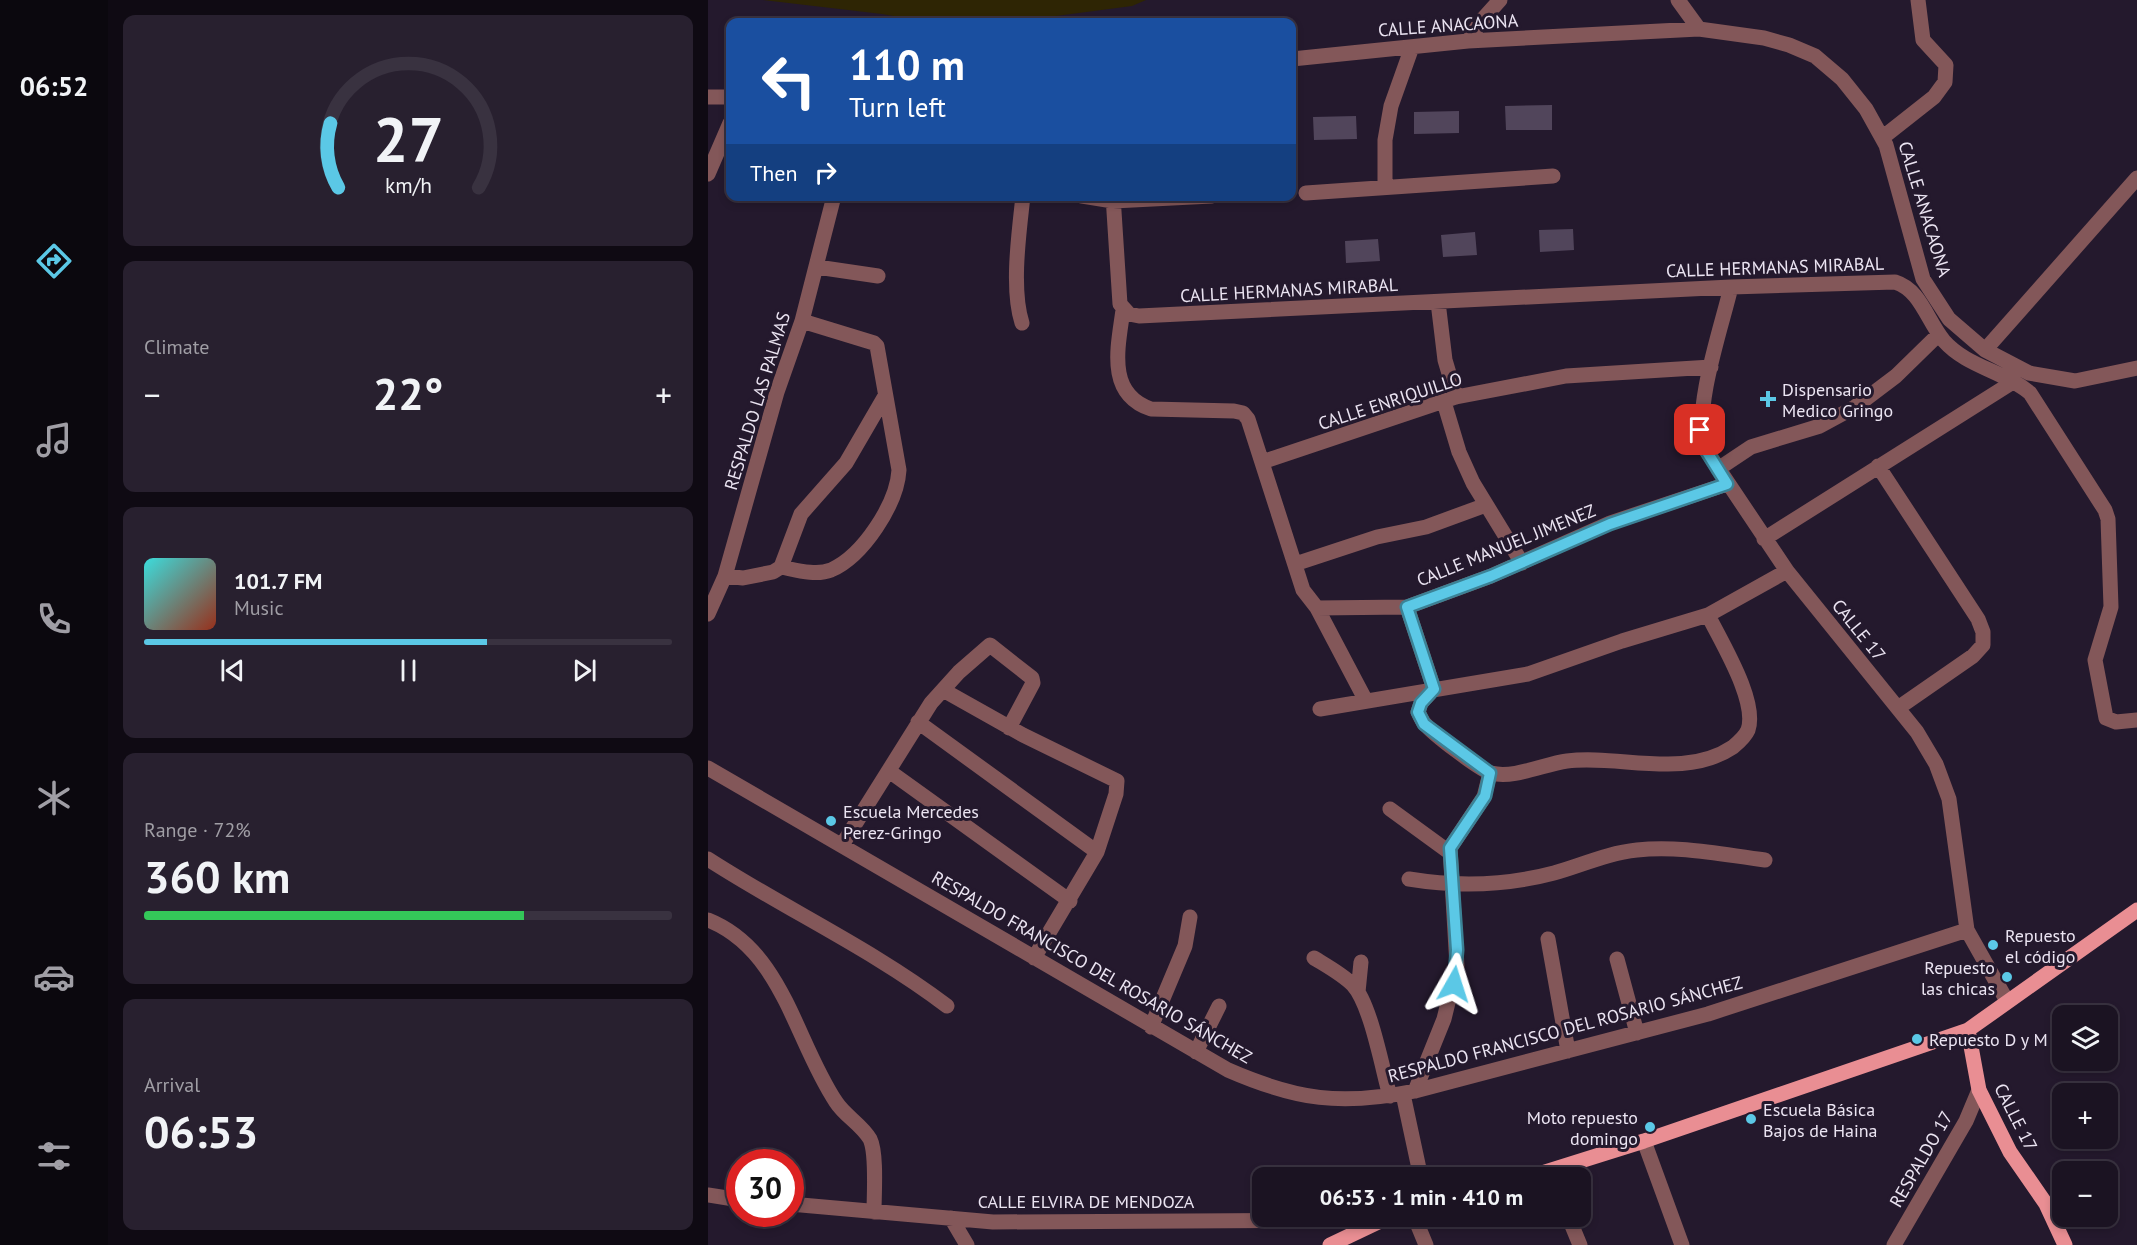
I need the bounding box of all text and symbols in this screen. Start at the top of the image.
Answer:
street label: CALLE ANACAONA [1377,9,1519,41]
text: 110 m [849,37,965,92]
icon: left [750,42,828,120]
text: 06:52 [20,69,88,103]
text: Turn left [849,90,946,124]
text: 27 [373,98,443,179]
street label: CALLE ANACAONA [1893,139,1957,280]
icon: right [809,156,842,189]
text: Then [750,159,797,187]
text: km/h [384,171,431,199]
icon: directions [33,240,75,282]
street label: CALLE HERMANAS MIRABAL [1666,252,1884,282]
street label: CALLE HERMANAS MIRABAL [1179,273,1399,307]
street label: RESPALDO LAS PALMAS [719,309,795,493]
text: Climate [144,334,210,360]
text: 22° [373,364,443,422]
street label: CALLE ENRIQUILLO [1315,367,1465,435]
text: − [144,373,161,416]
text: + [655,373,672,416]
place label: Dispensario Medico Gringo [1782,378,1893,422]
marker: Dispensario Medico Gringo [1759,390,1777,408]
pin [1674,404,1725,455]
icon: arrive [1683,413,1716,446]
icon: music [33,419,75,461]
street label: CALLE MANUEL JIMENEZ [1413,499,1599,591]
text: 101.7 FM [234,567,322,595]
street label: CALLE 17 [1827,594,1891,666]
text: Music [234,595,283,621]
icon: phone [33,598,75,640]
icon: previous [216,654,249,687]
icon: pause [392,654,425,687]
icon: next [568,654,601,687]
icon: climate [33,777,75,819]
place label: Escuela Mercedes Perez-Gringo [843,800,979,844]
marker: Escuela Mercedes Perez-Gringo [824,814,838,828]
text: Range · 72% [144,817,251,843]
text: 360 km [144,847,290,905]
street label: RESPALDO FRANCISCO DEL ROSARIO SÁNCHEZ [928,866,1256,1069]
place label: Repuesto el código [2005,924,2076,968]
marker: Repuesto el código [1986,938,2000,952]
position arrow [1422,952,1486,1016]
icon: car [33,956,75,998]
place label: Repuesto las chicas [1921,956,1995,1000]
street label: RESPALDO FRANCISCO DEL ROSARIO SÁNCHEZ [1385,970,1745,1087]
marker: Repuesto las chicas [2000,970,2014,984]
map controls [2052,1005,2118,1227]
button: layers [2052,1005,2118,1071]
place label: Repuesto D y M [1929,1028,2048,1051]
marker: Repuesto D y M [1910,1032,1924,1046]
text: Arrival [144,1072,200,1098]
street label: CALLE 17 [1989,1079,2043,1155]
button: + [2052,1083,2118,1149]
place label: Escuela Básica Bajos de Haina [1763,1098,1878,1142]
text: 06:53 [144,1102,258,1160]
place label: Moto repuesto domingo [1527,1106,1638,1150]
street label: RESPALDO 17 [1884,1107,1958,1211]
marker: Escuela Básica Bajos de Haina [1744,1112,1758,1126]
marker: Moto repuesto domingo [1643,1120,1657,1134]
icon: filters [33,1135,75,1177]
speed limit sign: 30 [726,1149,804,1227]
button: − [2052,1161,2118,1227]
text: 06:53 · 1 min · 410 m [1320,1183,1523,1211]
street label: CALLE ELVIRA DE MENDOZA [978,1190,1195,1213]

